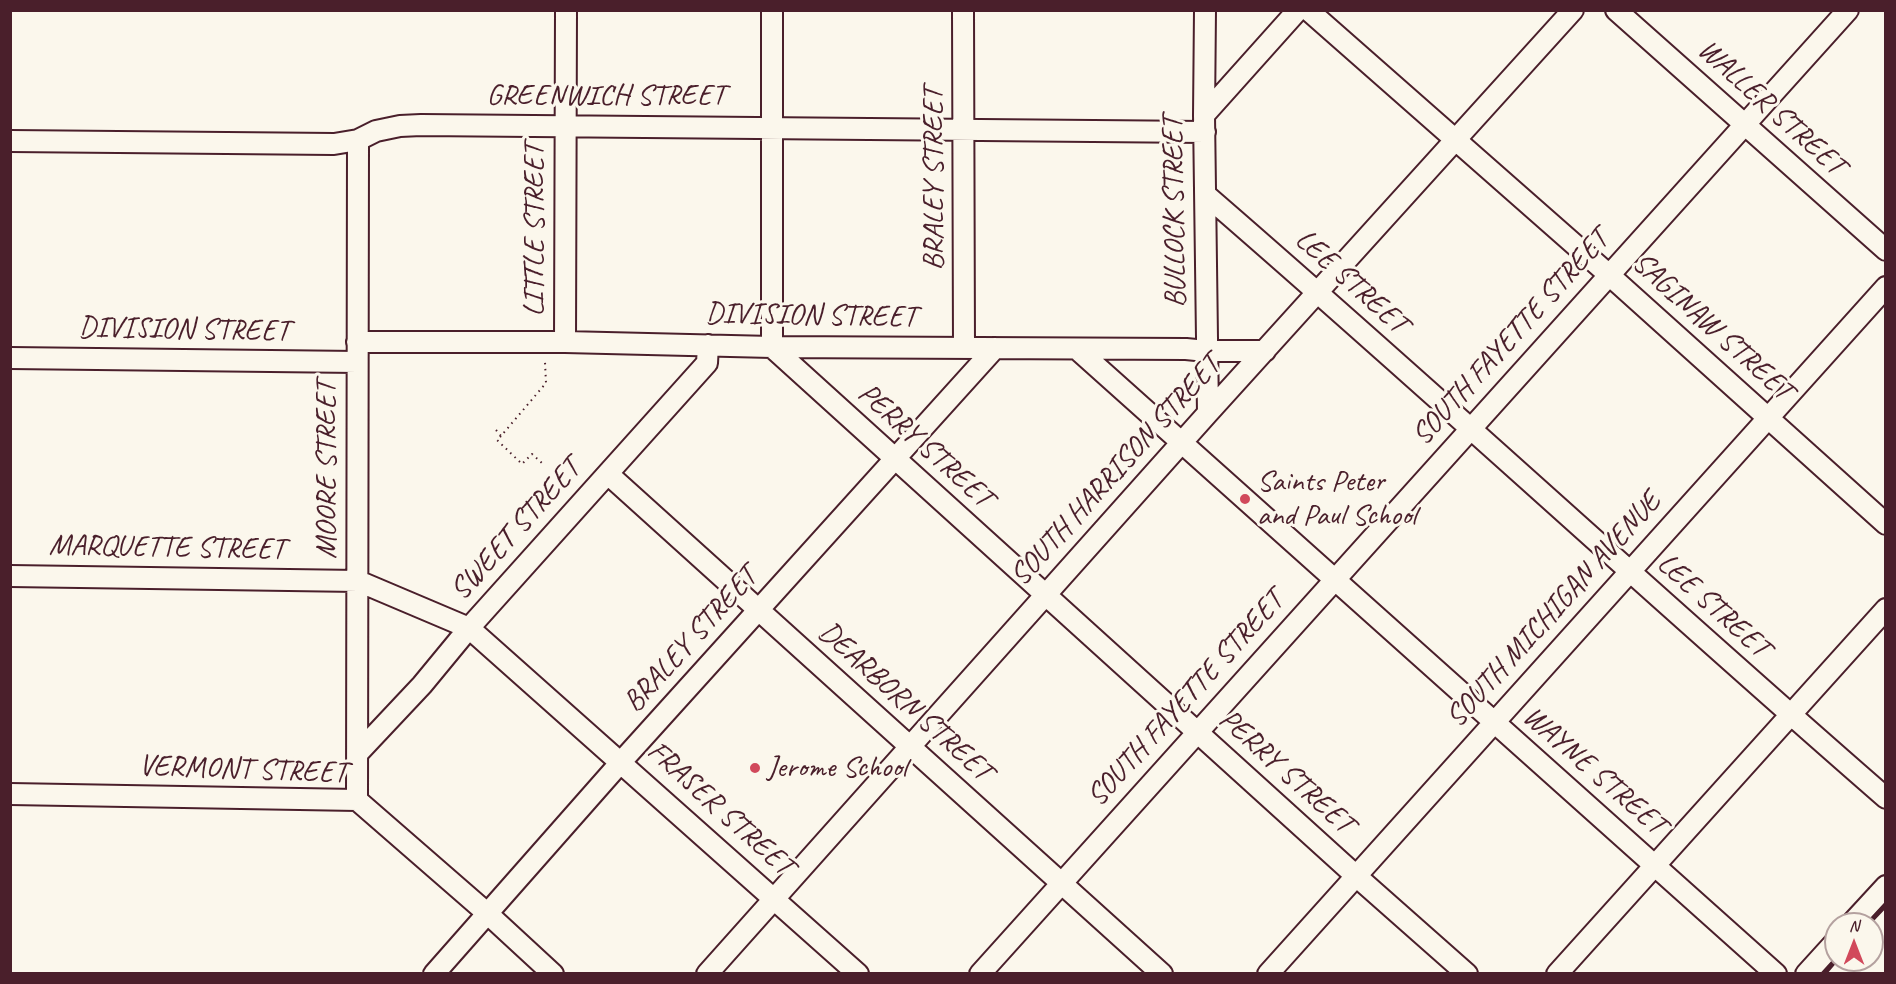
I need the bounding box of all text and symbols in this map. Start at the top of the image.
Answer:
street label: WALLER STREET [1690,32,1852,184]
street label: GREENWICH STREET [487,78,725,114]
street label: BRALEY STREET [916,87,952,271]
street label: BULLOCK STREET [1155,116,1195,308]
street label: LITTLE STREET [517,144,553,316]
street label: LEE STREET [1287,222,1415,342]
street label: SOUTH FAYETTE STREET [1405,223,1617,453]
street label: SAGINAW STREET [1624,245,1800,409]
street label: DIVISION STREET [705,296,917,336]
street label: DIVISION STREET [78,310,290,350]
street label: SOUTH HARRISON STREET [1003,348,1229,594]
street label: PERRY STREET [850,376,1000,516]
street label: MOORE STREET [309,381,345,559]
street label: SWEET STREET [443,452,589,608]
place label: Saints Peter and Paul School [1257,464,1416,534]
street label: SOUTH MICHIGAN AVENUE [1439,485,1669,735]
marker: Saints Peter and Paul School [1238,492,1252,506]
street label: MARQUETTE STREET [48,528,286,568]
street label: LEE STREET [1649,546,1777,666]
street label: BRALEY STREET [616,560,766,720]
street label: SOUTH FAYETTE STREET [1080,584,1292,814]
street label: DEARBORN STREET [811,614,999,790]
street label: WAYNE STREET [1515,699,1673,843]
street label: PERRY STREET [1211,702,1361,842]
street label: FRASER STREET [639,734,801,884]
street label: VERMONT STREET [138,748,348,792]
place label: Jerome School [767,750,907,786]
marker: Jerome School [748,761,762,775]
north arrow [1824,912,1884,972]
text: N [1849,916,1859,936]

